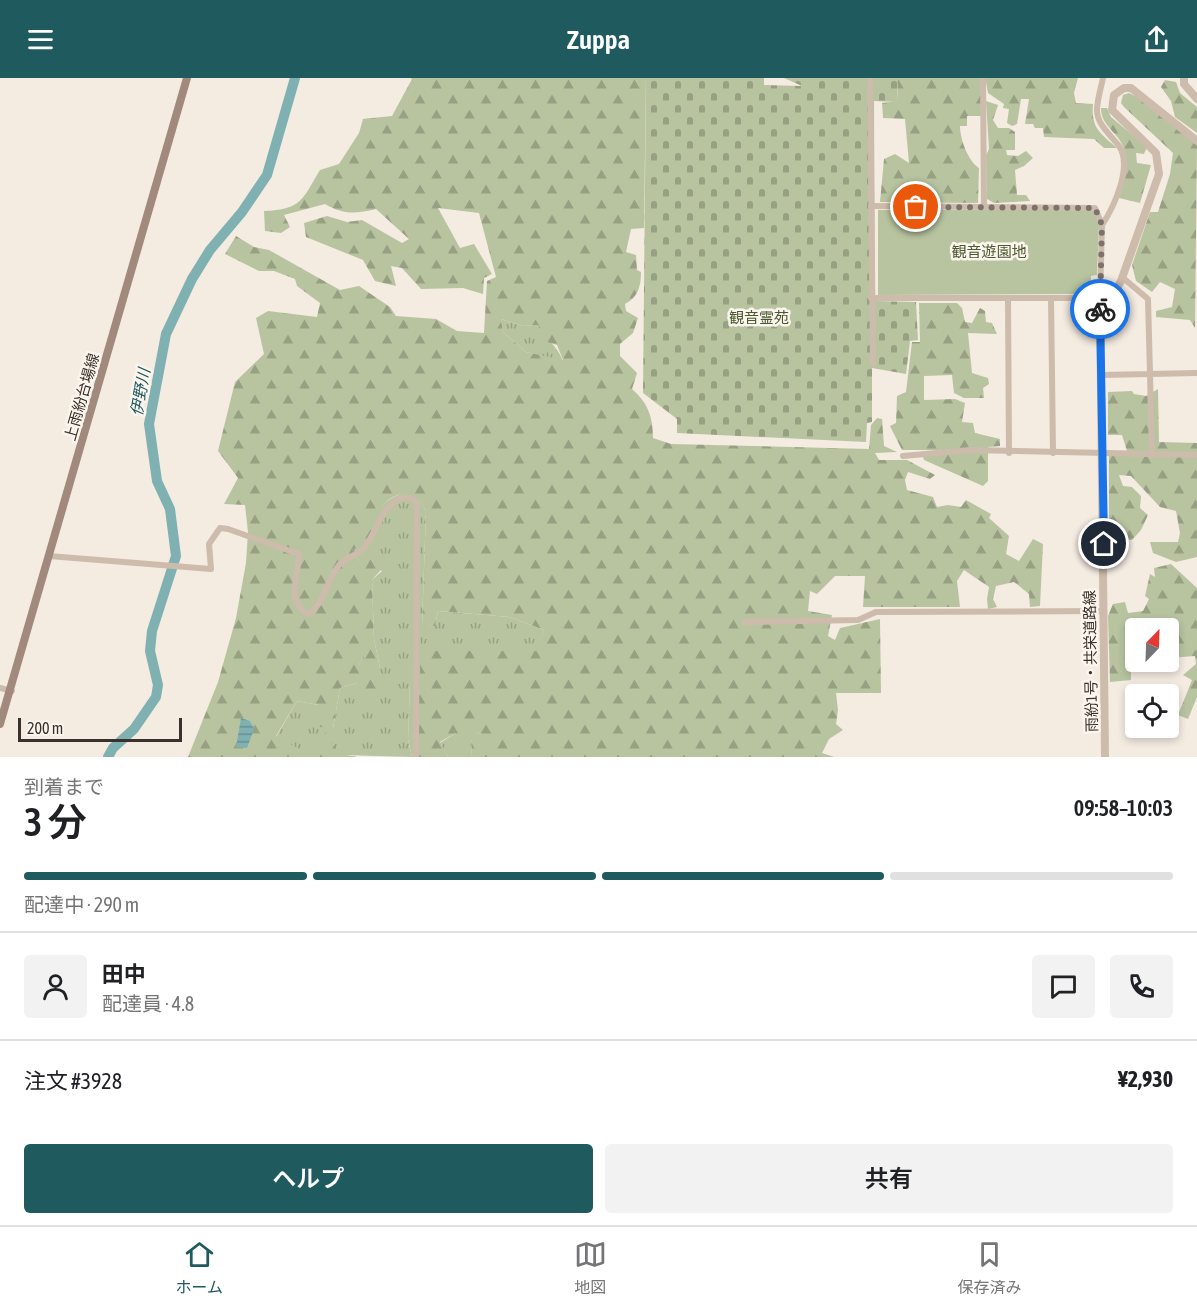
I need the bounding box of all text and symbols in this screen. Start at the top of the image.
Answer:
icon: menu [24,23,57,56]
icon: share [1140,23,1173,56]
text: Zuppa [567,24,630,55]
pin [890,181,941,232]
icon: bag [899,190,932,223]
park label: 観音遊園地 [951,243,1027,260]
courier [1070,279,1130,339]
icon: bike [1084,293,1117,326]
park label: 観音霊苑 [729,309,789,326]
street label: 上雨紛台場線 [61,351,102,442]
water label: 伊野川 [127,365,153,417]
pin [1078,518,1129,569]
icon: home [1087,527,1120,560]
street label: 雨紛1号・共栄道路線 [1081,590,1100,732]
north arrow [1125,618,1179,672]
map controls [1125,618,1179,738]
button: locate [1125,684,1179,738]
scale bar [18,715,182,742]
text: 200 m [27,719,63,737]
text: 到着まで [24,775,104,798]
text: 09:58–10:03 [1074,795,1173,821]
text: 3 分 [24,800,87,844]
text: 配達中 · 290 m [24,893,139,916]
button: person [24,955,87,1018]
button: chat [1032,955,1095,1018]
button: phone [1110,955,1173,1018]
text: 田中 [102,961,146,987]
text: 配達員 · 4.8 [102,992,194,1015]
text: ¥2,930 [1118,1066,1173,1092]
text: 注文 #3928 [24,1068,122,1094]
button: ヘルプ [24,1144,593,1213]
button: 共有 [605,1144,1173,1213]
tab: ホーム [175,1238,223,1298]
tab: 地図 [574,1238,607,1298]
tab: 保存済み [958,1238,1022,1298]

